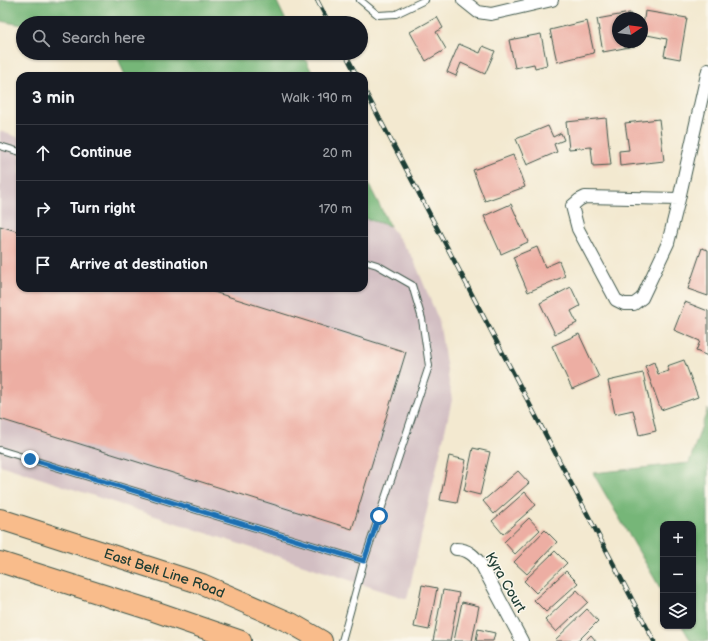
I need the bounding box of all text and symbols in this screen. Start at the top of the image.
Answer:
north arrow [612,12,648,48]
search box [16,16,368,60]
icon: search [30,27,52,49]
text: Search here [62,29,145,48]
text: 3 min [32,88,75,108]
text: Walk · 190 m [281,90,352,106]
icon: ahead [32,142,54,164]
text: Continue [70,143,132,162]
text: 20 m [322,145,352,161]
icon: right [32,198,54,220]
text: Turn right [70,199,135,218]
text: 170 m [319,201,352,217]
icon: arrive [32,254,54,276]
text: Arrive at destination [70,255,208,274]
route end [21,450,39,468]
route start [370,507,388,525]
map controls [660,521,696,629]
button: + [660,521,696,557]
street label: East Belt Line Road [102,545,227,602]
street label: Kyra Court [482,549,530,616]
button: − [660,557,696,593]
button: layers [660,593,696,629]

